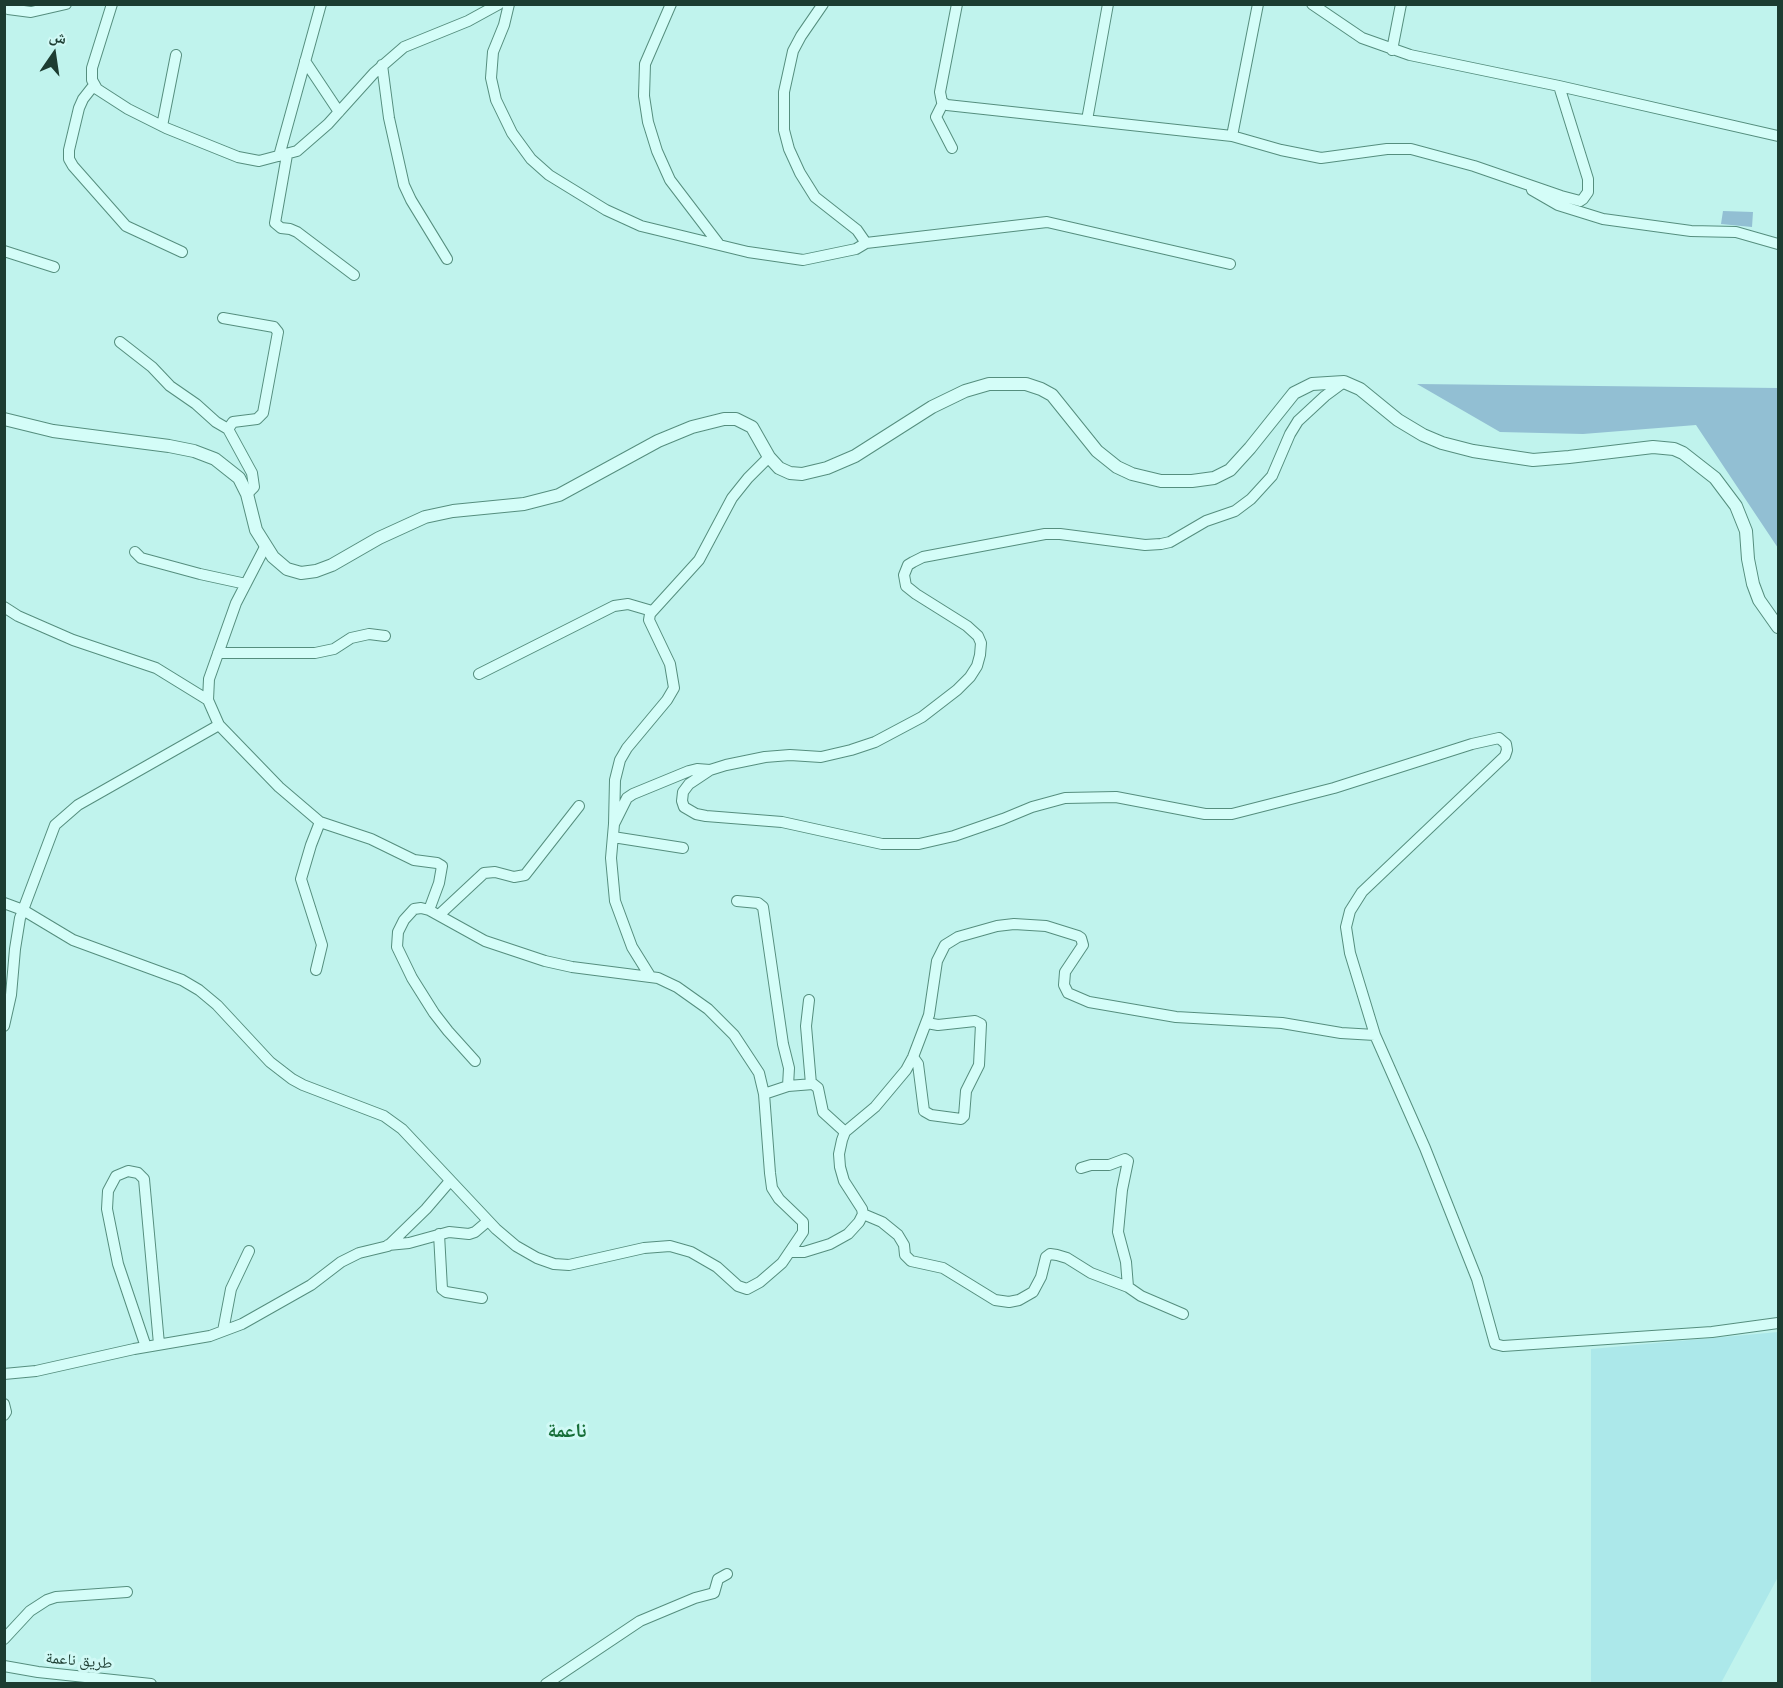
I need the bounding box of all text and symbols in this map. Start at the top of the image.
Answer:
north arrow [24,24,84,84]
text: ش [47,24,69,49]
district label: ناعمة [547,1419,587,1443]
street label: طريق ناعمة [45,1649,113,1673]

